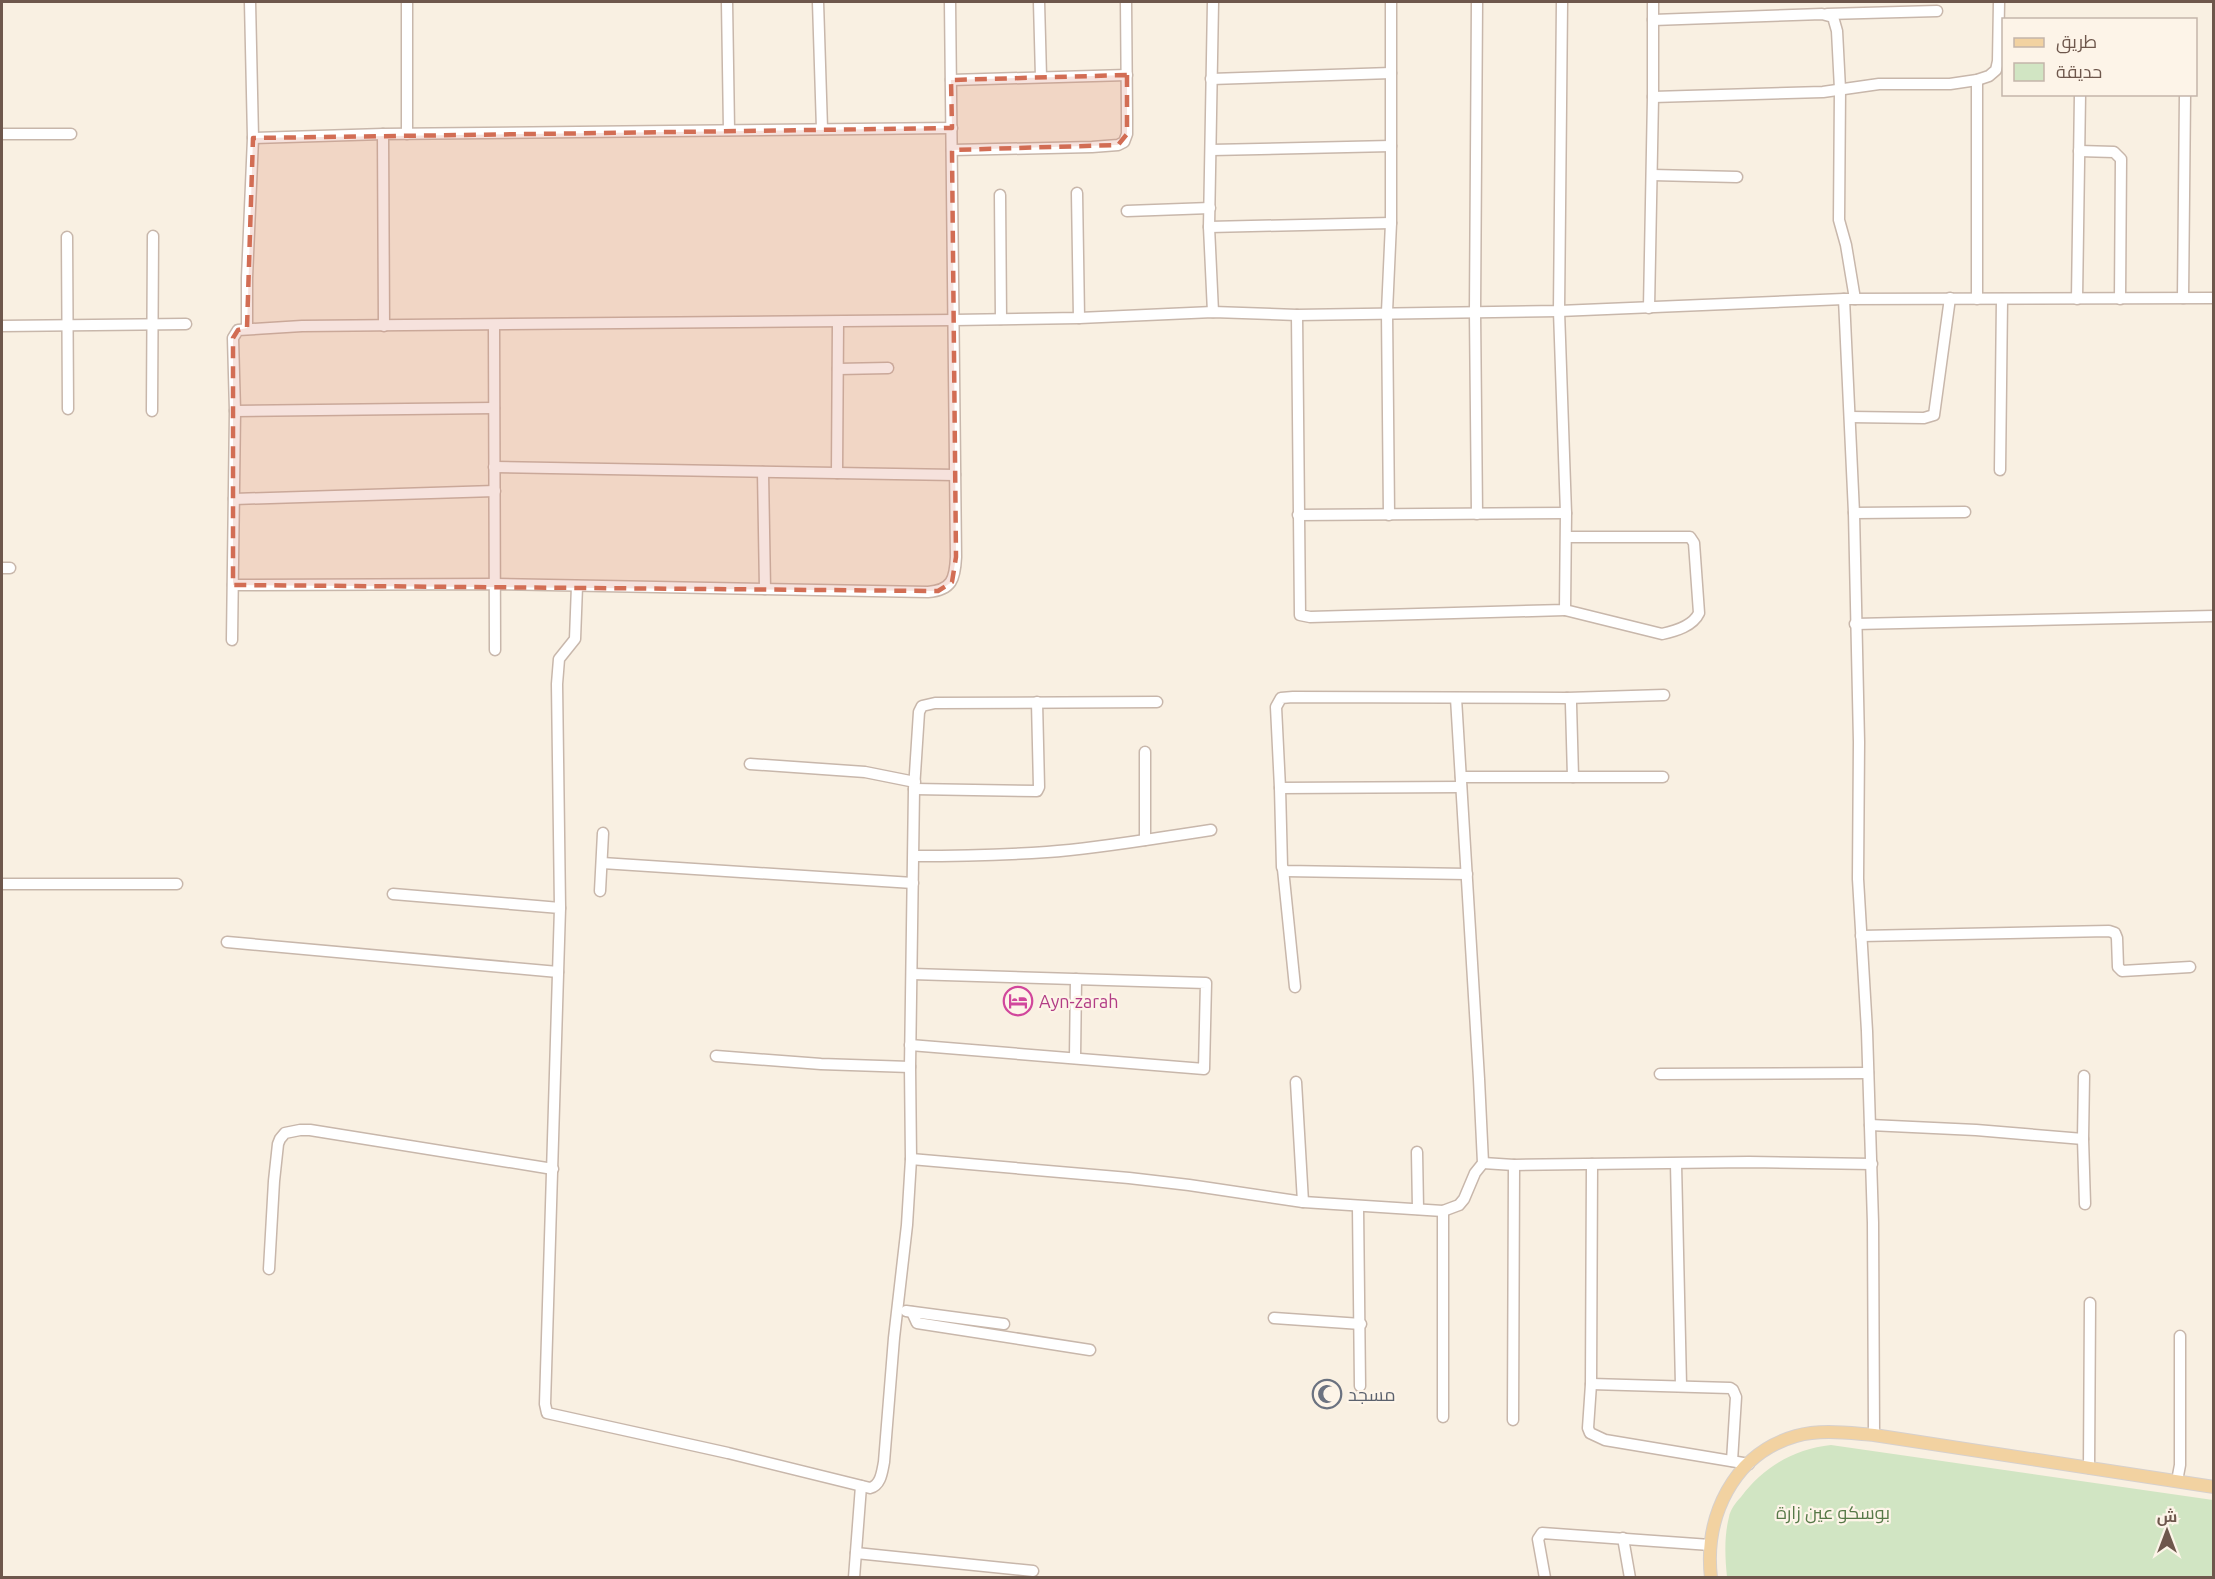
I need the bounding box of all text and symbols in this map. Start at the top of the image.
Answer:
legend [2002,18,2197,96]
text: طريق [2056,31,2097,54]
text: حديقة [2056,61,2102,81]
hotel icon: Ayn-zarah [1002,985,1034,1017]
place label: Ayn-zarah [1039,991,1119,1011]
mosque icon: مسجد [1311,1378,1343,1410]
place label: مسجد [1348,1384,1396,1404]
north arrow [2137,1501,2197,1561]
park label: بوسكو عين زارة [1776,1502,1890,1524]
text: ش [2157,1507,2177,1526]

